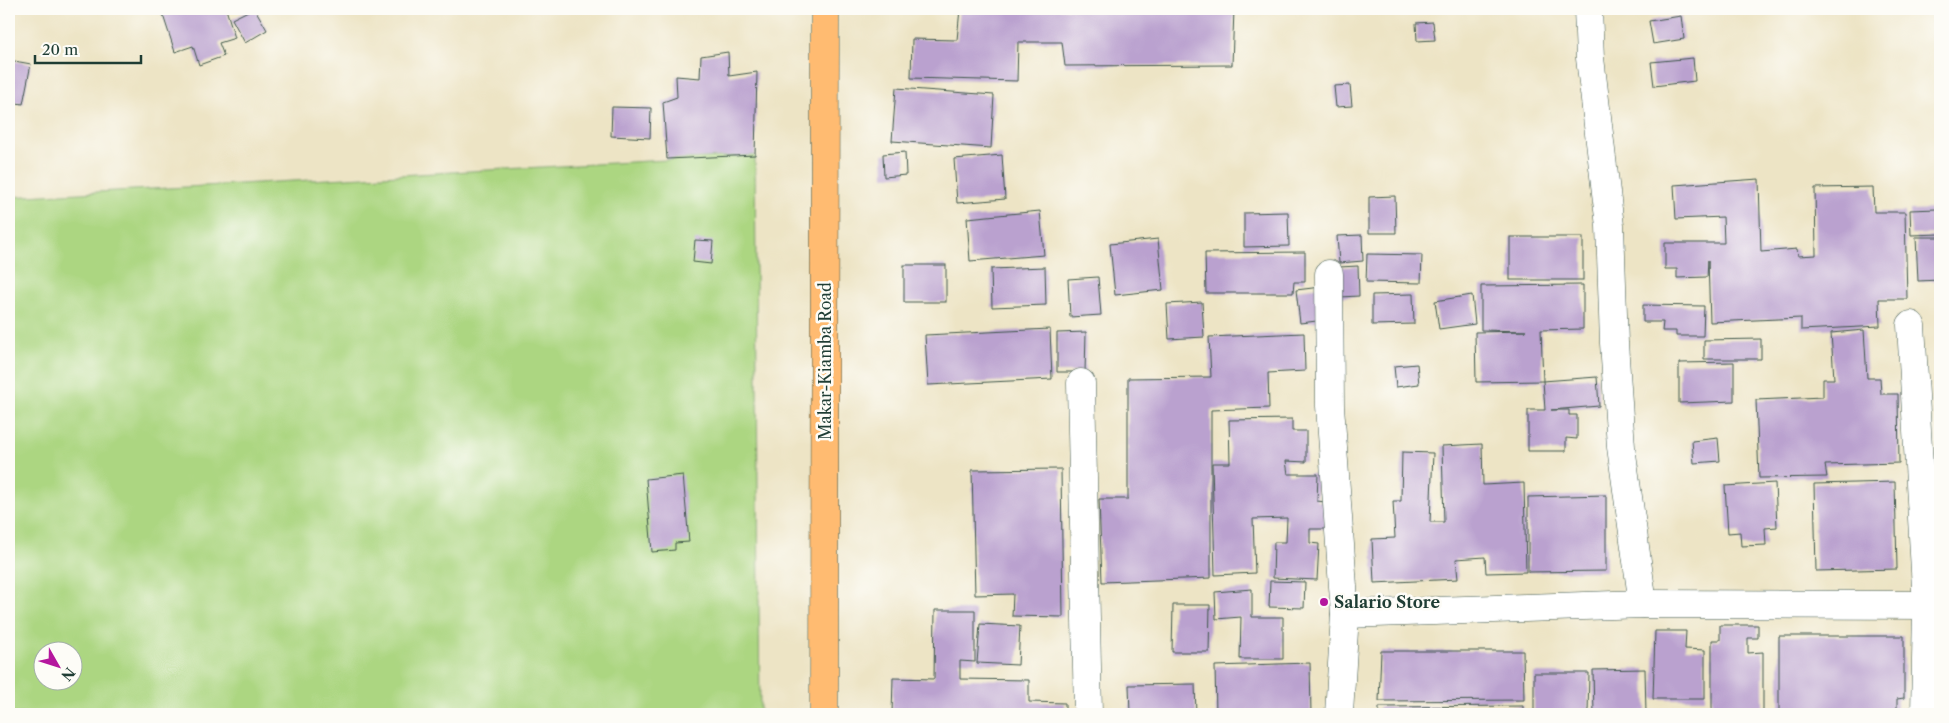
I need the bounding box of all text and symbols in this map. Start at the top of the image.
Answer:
scale bar [35,32,141,64]
text: 20 m [42,40,78,59]
street label: Makar-Kiamba Road [815,282,835,440]
place label: Salario Store [1334,592,1441,612]
marker: Salario Store [1318,596,1330,608]
north arrow [32,640,82,690]
text: N [57,664,79,685]

